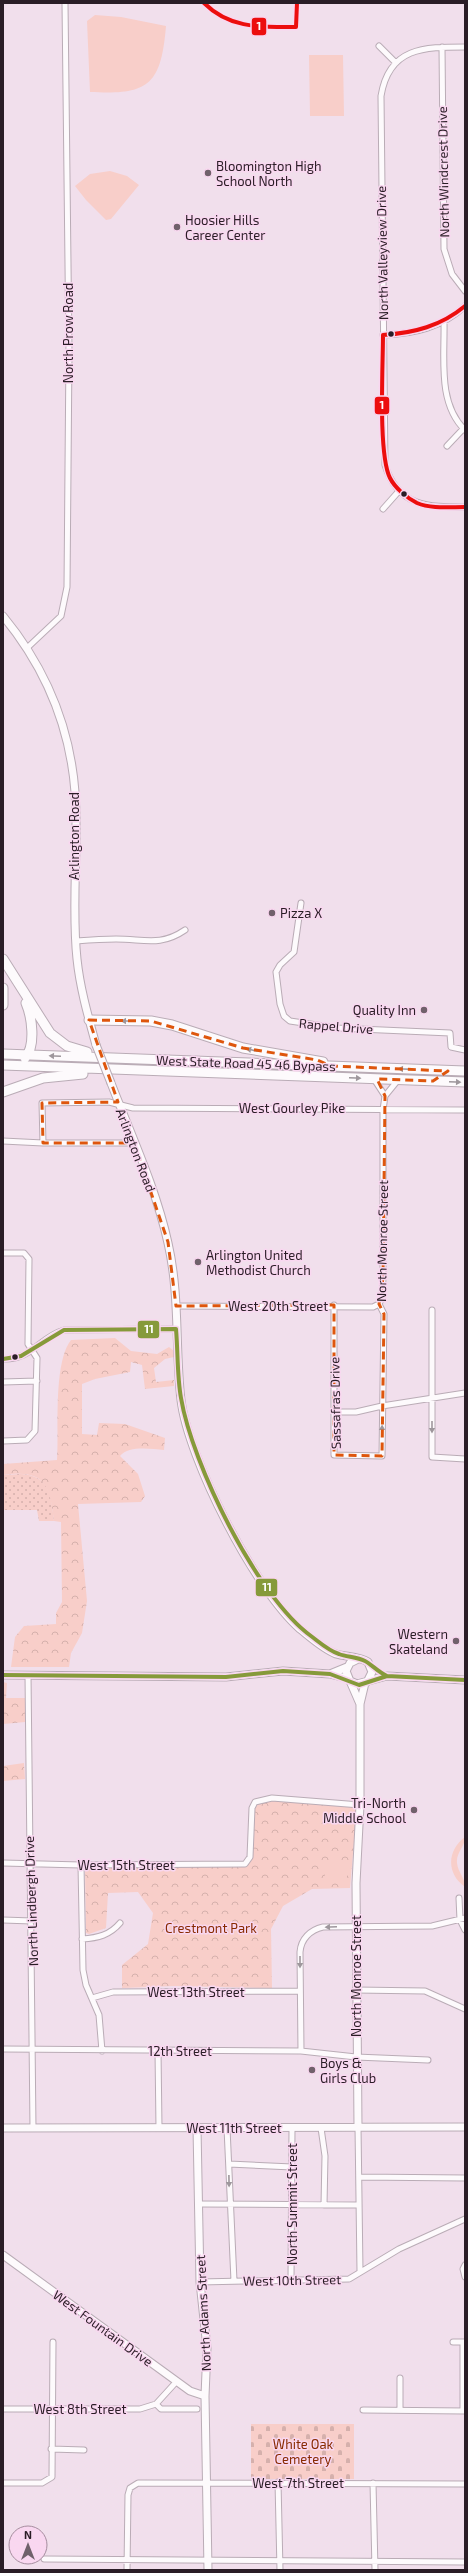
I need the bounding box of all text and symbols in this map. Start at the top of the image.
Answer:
line badge: 1 [251,17,267,36]
text: 1 [257,19,261,32]
street label: North Windcrest Drive [434,106,452,238]
place label: Bloomington High School North [216,158,322,189]
marker: Bloomington High School North [203,168,213,178]
street label: North Valleyview Drive [373,186,391,320]
place label: Hoosier Hills Career Center [185,212,265,243]
marker: Hoosier Hills Career Center [172,222,182,232]
street label: North Prow Road [60,283,76,383]
unlabelled marker [386,329,396,339]
line badge: 1 [374,396,390,415]
text: 1 [380,398,384,411]
unlabelled marker [399,489,409,499]
street label: Arlington Road [66,792,82,880]
place label: Pizza X [280,905,322,921]
marker: Pizza X [267,908,277,918]
place label: Quality Inn [353,1002,416,1018]
marker: Quality Inn [419,1005,429,1015]
street label: Rappel Drive [298,1015,374,1037]
one-way arrow [121,1017,133,1024]
one-way arrow [246,1047,259,1053]
one-way arrow [49,1052,61,1059]
street label: West State Road 45 46 Bypass [156,1052,336,1074]
one-way arrow [397,1066,410,1072]
one-way arrow [349,1075,362,1081]
one-way arrow [449,1078,461,1085]
street label: West Gourley Pike [239,1100,345,1116]
street label: Arlington Road [113,1106,159,1194]
street label: North Monroe Street [373,1180,391,1302]
place label: Arlington United Methodist Church [206,1247,311,1278]
marker: Arlington United Methodist Church [193,1257,203,1267]
street label: West 20th Street [228,1298,328,1314]
line badge: 11 [137,1320,160,1339]
text: 11 [144,1322,154,1335]
unlabelled marker [10,1352,20,1362]
street label: Sassafras Drive [326,1357,344,1449]
one-way arrow [429,1421,435,1434]
one-way arrow [379,1424,385,1437]
line badge: 11 [255,1578,278,1597]
text: 11 [262,1580,272,1593]
place label: Western Skateland [389,1626,448,1657]
marker: Western Skateland [451,1636,461,1646]
place label: Tri-North Middle School [323,1795,406,1826]
marker: Tri-North Middle School [409,1805,419,1815]
street label: North Lindbergh Drive [21,1836,41,1966]
street label: West 15th Street [77,1857,175,1873]
street label: North Monroe Street [348,1915,364,2037]
park label: Crestmont Park [165,1920,257,1936]
one-way arrow [324,1924,337,1930]
one-way arrow [297,1956,303,1969]
street label: West 13th Street [147,1984,245,2000]
street label: 12th Street [148,2043,212,2059]
place label: Boys & Girls Club [320,2055,376,2086]
marker: Boys & Girls Club [307,2065,317,2075]
street label: West 11th Street [186,2120,282,2136]
street label: North Summit Street [284,2143,300,2265]
one-way arrow [226,2175,232,2188]
street label: North Adams Street [192,2254,214,2372]
street label: West 10th Street [243,2271,341,2289]
street label: West Fountain Drive [50,2286,156,2370]
street label: West 8th Street [34,2401,127,2417]
park label: White Oak Cemetery [273,2436,334,2467]
street label: West 7th Street [252,2475,344,2491]
north arrow [8,2525,48,2565]
text: N [24,2528,32,2541]

